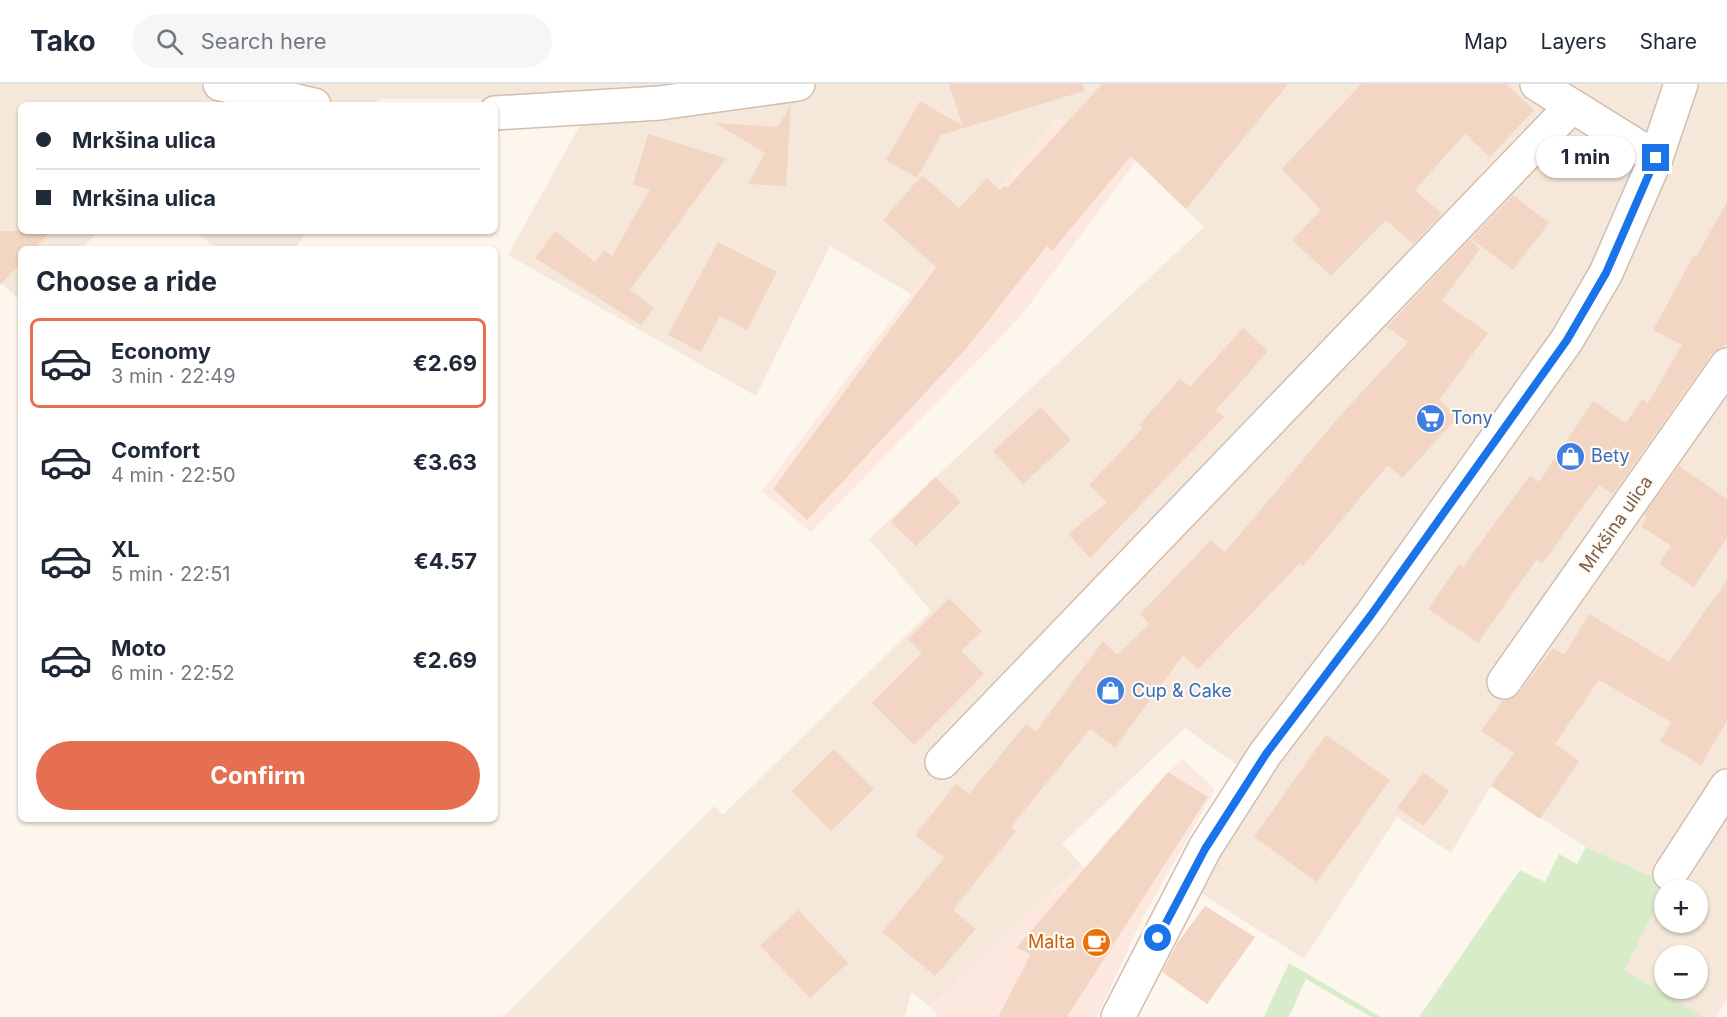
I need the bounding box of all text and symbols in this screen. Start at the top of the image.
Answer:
search box [132,14,552,68]
text: Tako [30,24,96,58]
icon: search [153,25,186,58]
text: Search here [201,28,326,54]
text: Map [1464,29,1508,54]
text: Layers [1541,29,1607,54]
text: Share [1640,29,1697,54]
text: Mrkšina ulica [72,127,216,153]
callout: 1 min [1536,137,1635,179]
route end [1642,144,1669,171]
text: 1 min [1561,145,1610,169]
text: Mrkšina ulica [72,185,216,211]
text: Choose a ride [36,265,217,298]
icon: car [39,336,93,390]
text: Economy [111,338,211,364]
text: €2.69 [413,350,477,376]
text: 3 min · 22:49 [111,364,236,388]
supermarket icon: Tony [1414,402,1446,434]
place label: Tony [1451,407,1493,428]
icon: car [39,435,93,489]
text: Comfort [111,437,200,463]
shop icon: Bety [1554,440,1586,472]
place label: Bety [1591,445,1630,466]
text: €3.63 [413,449,477,475]
text: 4 min · 22:50 [111,463,236,487]
street label: Mrkšina ulica [1575,471,1657,576]
icon: car [39,534,93,588]
text: XL [111,536,140,562]
text: €4.57 [414,548,477,574]
text: 5 min · 22:51 [111,562,230,586]
icon: car [39,633,93,687]
text: Moto [111,635,166,661]
text: €2.69 [413,647,477,673]
text: 6 min · 22:52 [111,661,235,685]
shop icon: Cup & Cake [1095,675,1127,707]
place label: Cup & Cake [1132,680,1232,701]
button: Confirm [36,741,480,810]
map controls [1654,879,1708,999]
button: + [1654,879,1708,933]
route start [1144,924,1171,951]
cafe icon: Malta [1080,926,1112,958]
place label: Malta [1028,931,1075,952]
button: − [1654,945,1708,999]

